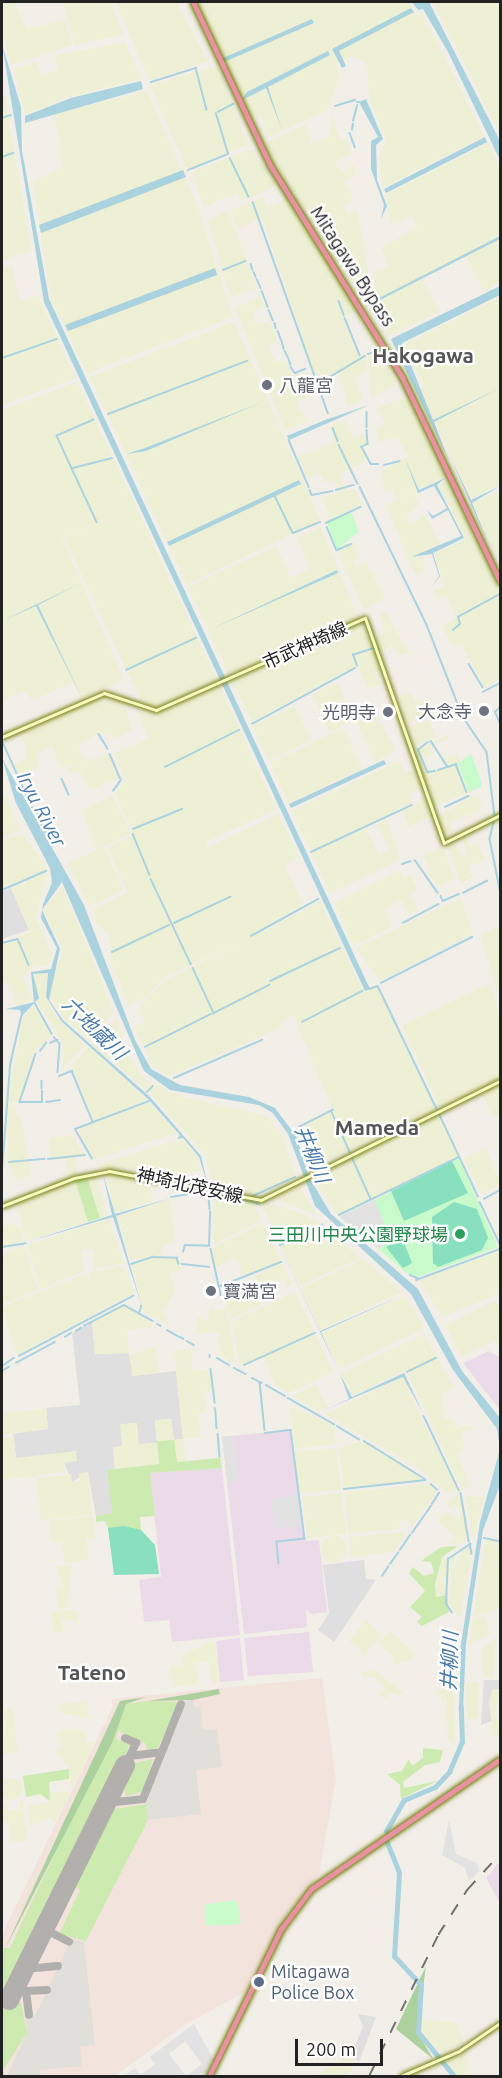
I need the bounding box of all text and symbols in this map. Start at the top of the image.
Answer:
street label: Mitagawa Bypass [306,202,400,330]
district label: Hakogawa [372,342,474,368]
place label: 八龍宮 [279,374,333,396]
marker: 八龍宮 [260,378,274,392]
street label: 市武神埼線 [259,617,351,673]
place label: 大念寺 [418,700,472,722]
place label: 光明寺 [322,701,376,723]
marker: 大念寺 [477,704,491,718]
marker: 光明寺 [381,705,395,719]
water label: Iryu River [12,767,72,851]
water label: 六地蔵川 [58,992,132,1064]
district label: Mameda [335,1114,419,1140]
water label: 井柳川 [291,1122,335,1186]
street label: 神埼北茂安線 [135,1163,245,1207]
place label: 三田川中央公園野球場 [268,1223,448,1245]
marker: 三田川中央公園野球場 [453,1227,467,1241]
place label: 寶満宮 [223,1280,277,1302]
marker: 寶満宮 [204,1284,218,1298]
water label: 井柳川 [436,1631,462,1691]
district label: Tateno [58,1659,126,1685]
place label: Mitagawa Police Box [271,1961,354,2004]
marker: Mitagawa Police Box [252,1975,266,1989]
scale bar [298,2027,386,2065]
text: 200 m [306,2039,356,2059]

